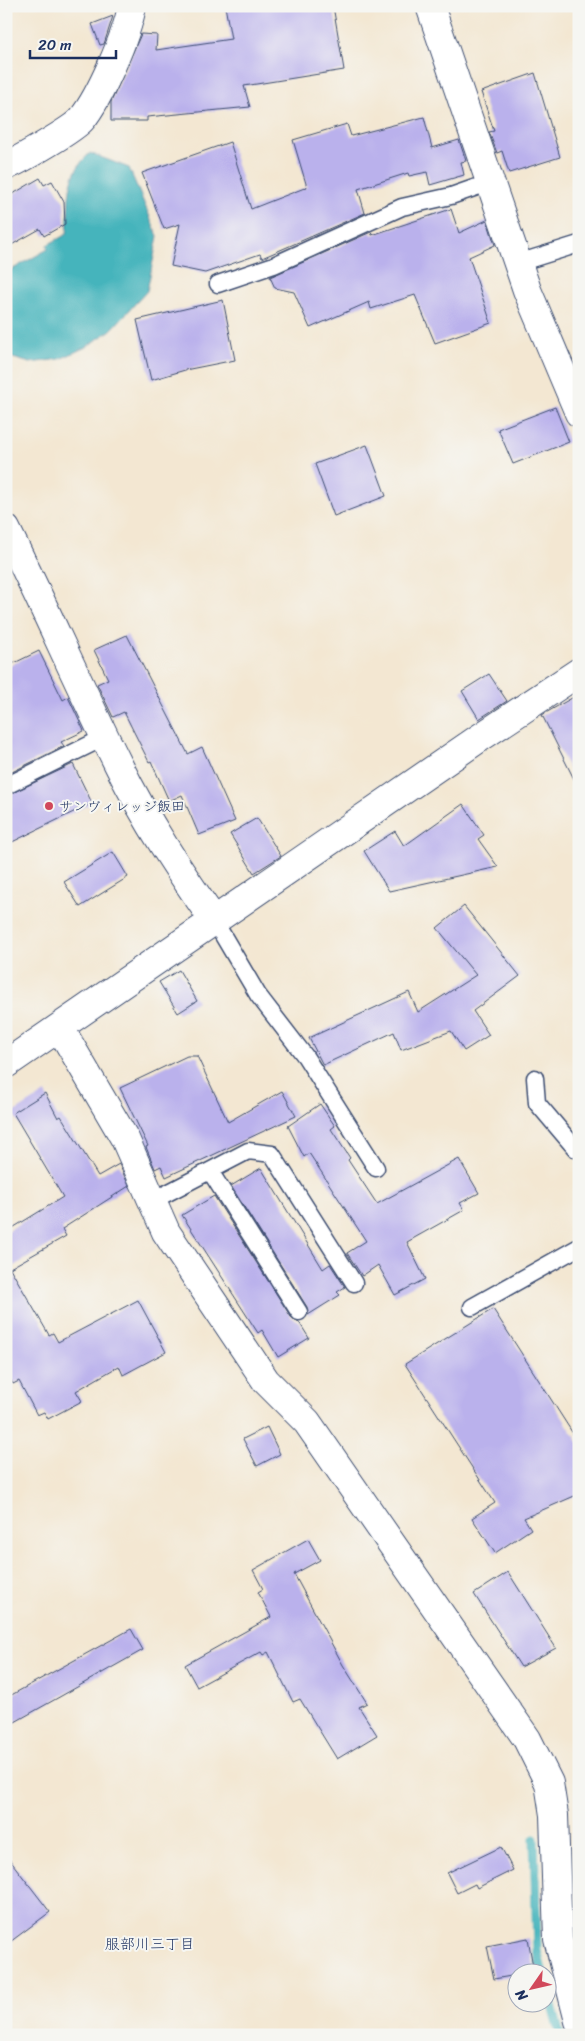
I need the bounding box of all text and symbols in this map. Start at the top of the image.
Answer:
scale bar [30,28,116,60]
text: 20 m [38,32,72,58]
place label: サンヴィレッジ飯田 [59,794,185,819]
marker: サンヴィレッジ飯田 [43,800,55,812]
district label: 服部川三丁目 [105,1931,195,1957]
north arrow [508,1964,558,2014]
text: N [508,1984,535,2007]

